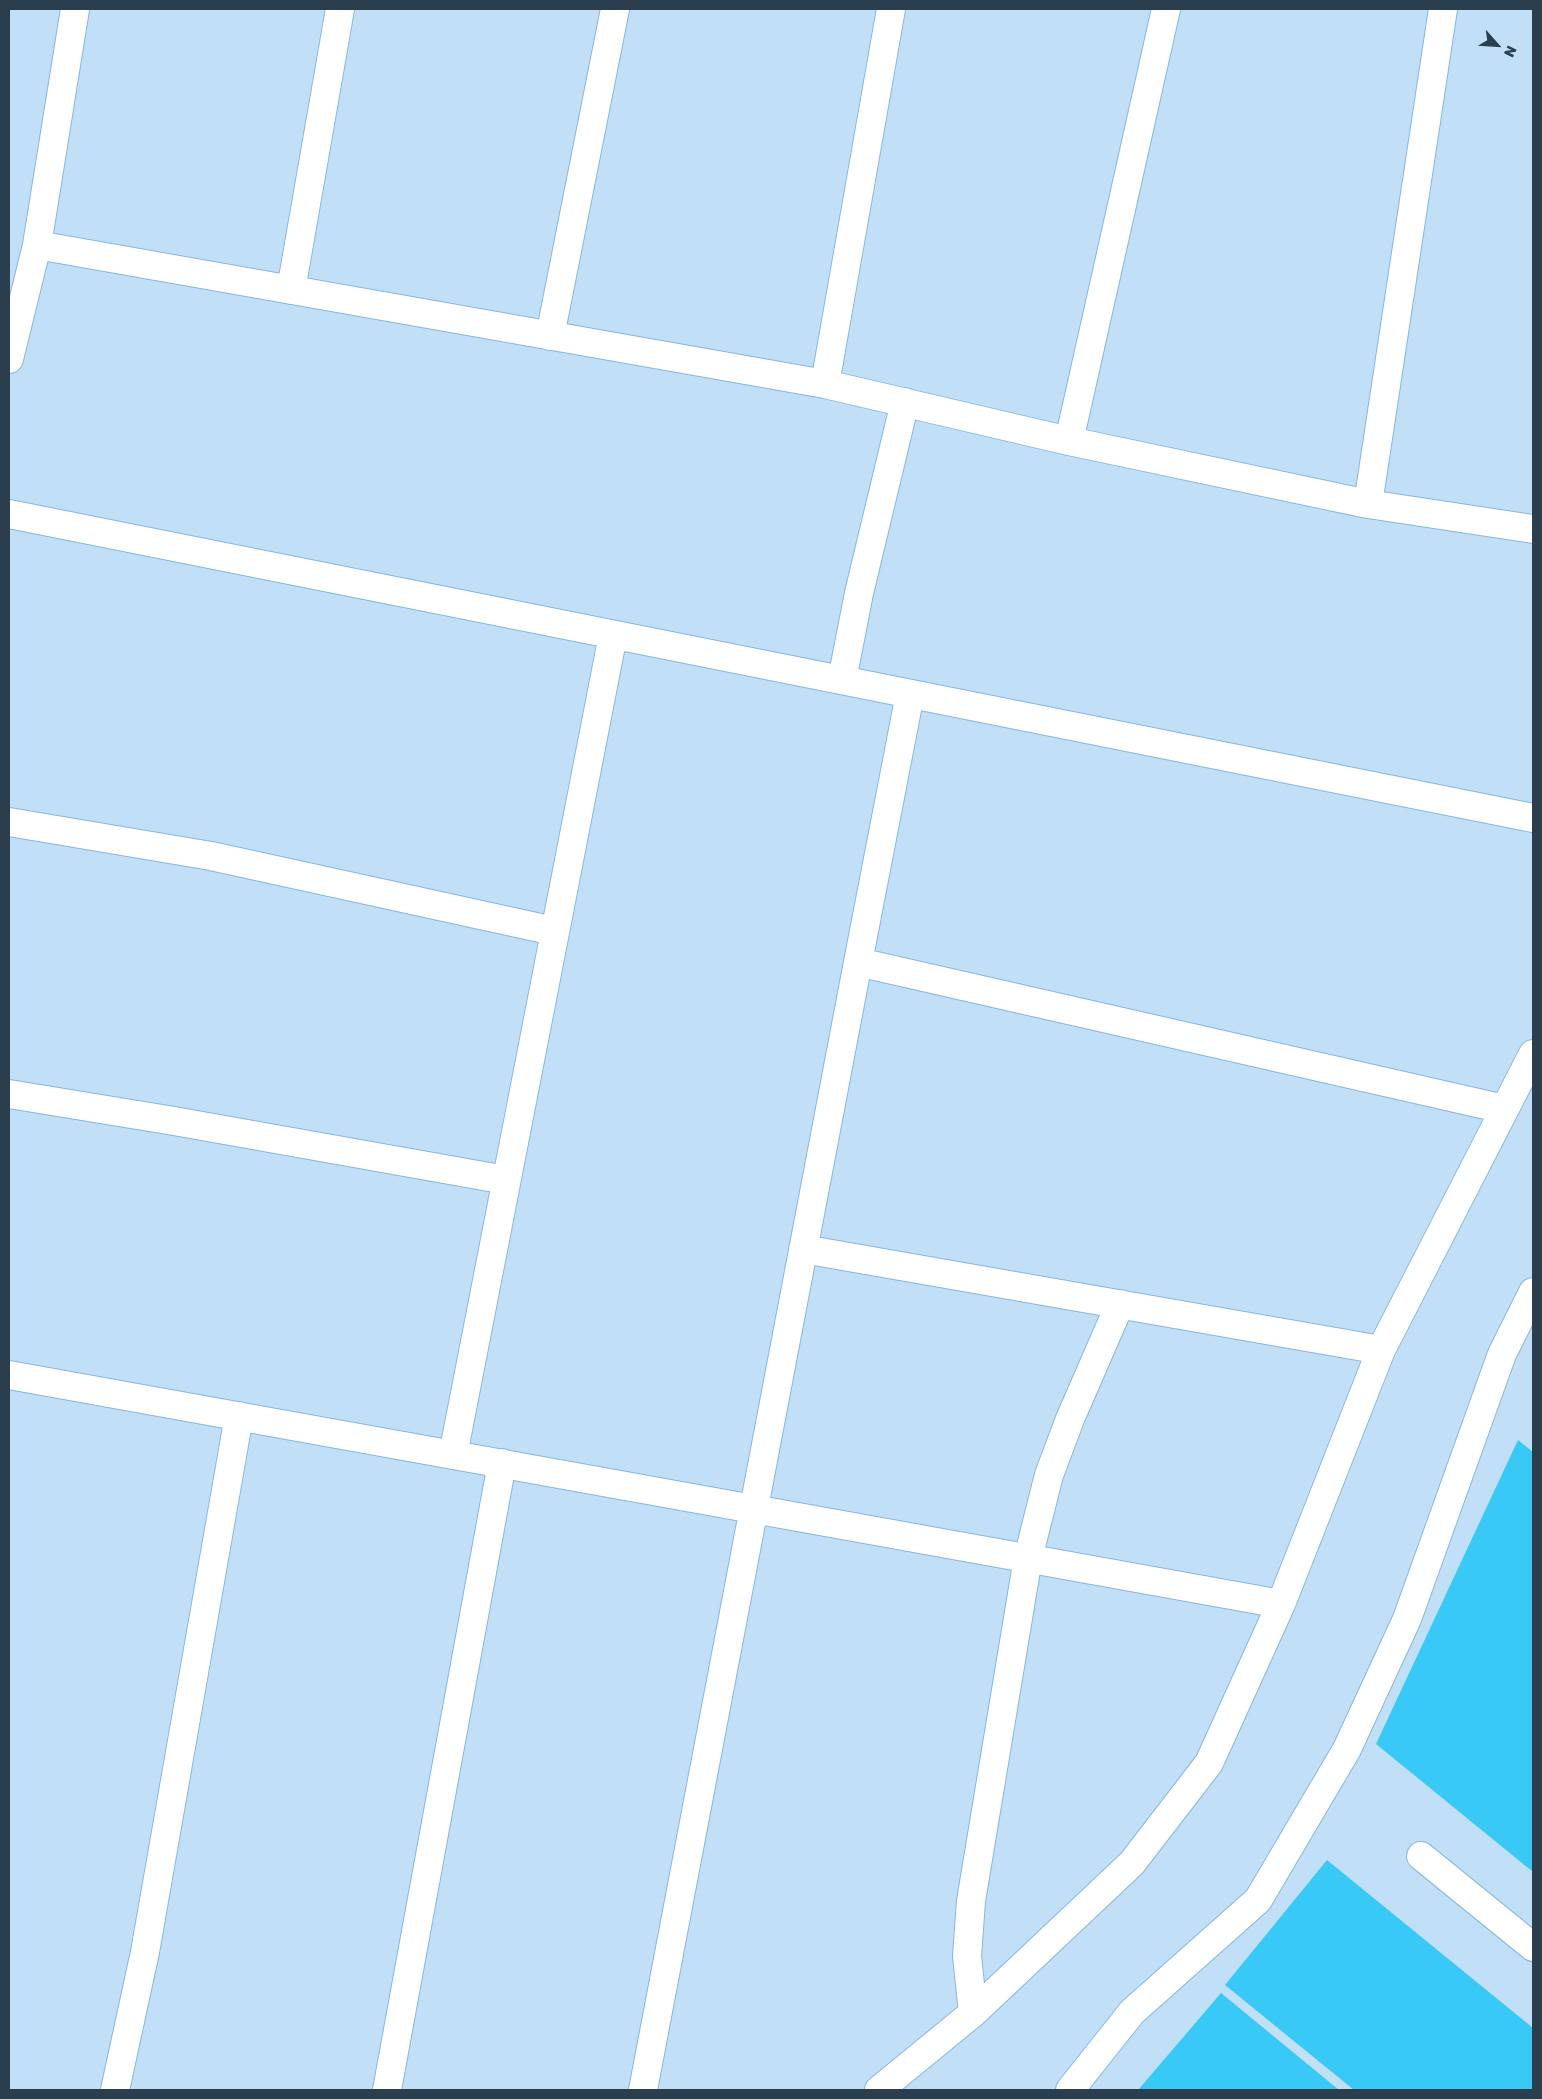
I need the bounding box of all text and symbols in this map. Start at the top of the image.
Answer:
north arrow [1472,20,1522,70]
text: N [1501,43,1521,60]

